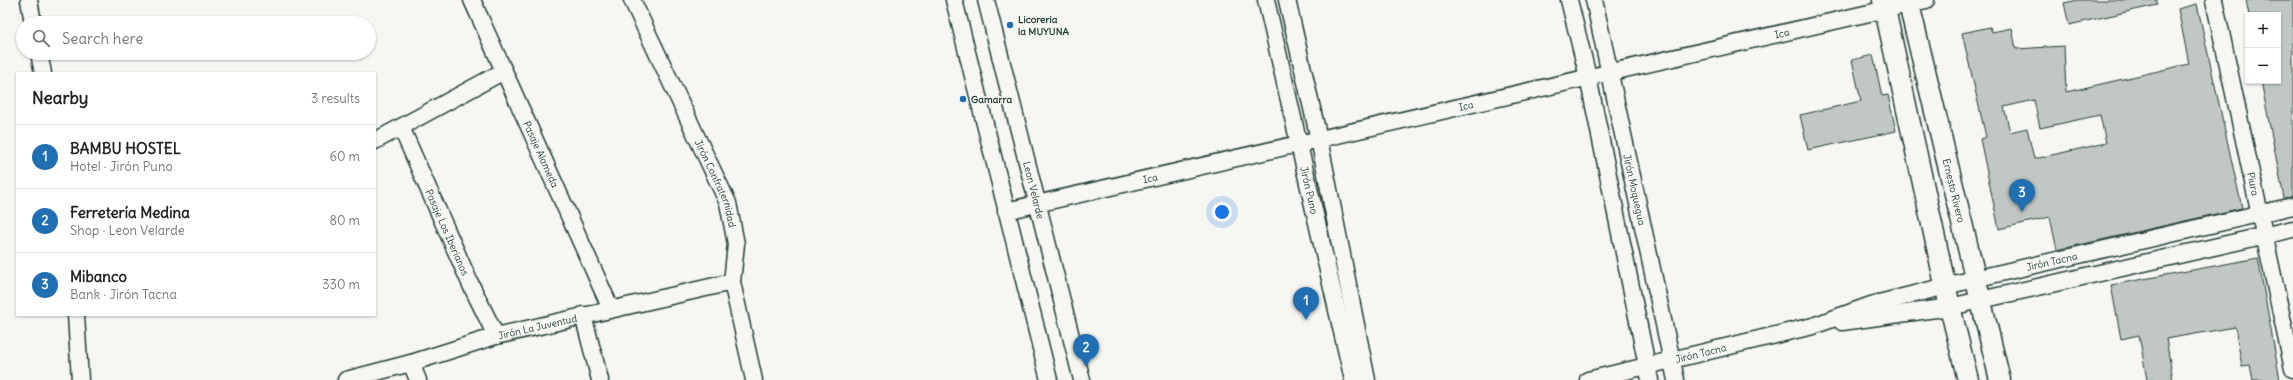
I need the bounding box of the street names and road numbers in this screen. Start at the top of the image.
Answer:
street label: Ica [1773,25,1791,42]
street label: Ica [1457,98,1475,114]
street label: Pasaje Alameda [520,119,562,190]
street label: Jirón Confraternidad [692,137,739,229]
street label: Jirón Moquegua [1620,153,1649,227]
street label: Ernesto Rivero [1940,157,1968,224]
street label: Leon Velarde [1020,160,1047,220]
street label: Jirón Puno [1297,165,1321,216]
street label: Ica [1142,170,1159,186]
street label: Piura [2244,171,2262,197]
street label: Pasaje Los Iberianos [422,187,472,278]
street label: Jirón Tacna [2025,249,2079,274]
street label: Jirón La Juventud [497,312,579,342]
street label: Jirón Tacna [1674,341,1728,366]

